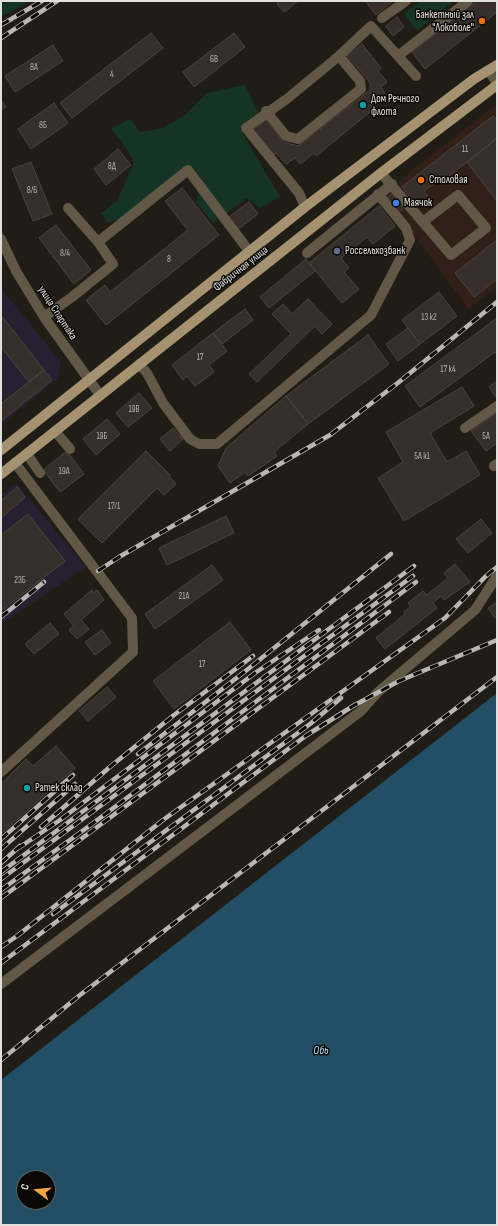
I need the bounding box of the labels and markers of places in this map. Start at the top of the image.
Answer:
place label: Банкетный зал "Локоболе" [416,8,474,34]
marker: Банкетный зал "Локоболе" [477,16,487,26]
place label: Дом Речного флота [371,92,419,118]
marker: Дом Речного флота [358,100,368,110]
place label: Столовая [429,173,467,187]
marker: Столовая [416,175,426,185]
place label: Маячок [404,196,432,210]
marker: Маячок [391,198,401,208]
place label: Россельхозбанк [345,244,405,258]
marker: Россельхозбанк [332,246,342,256]
place label: Ратек склад [35,781,83,795]
marker: Ратек склад [22,783,32,793]

